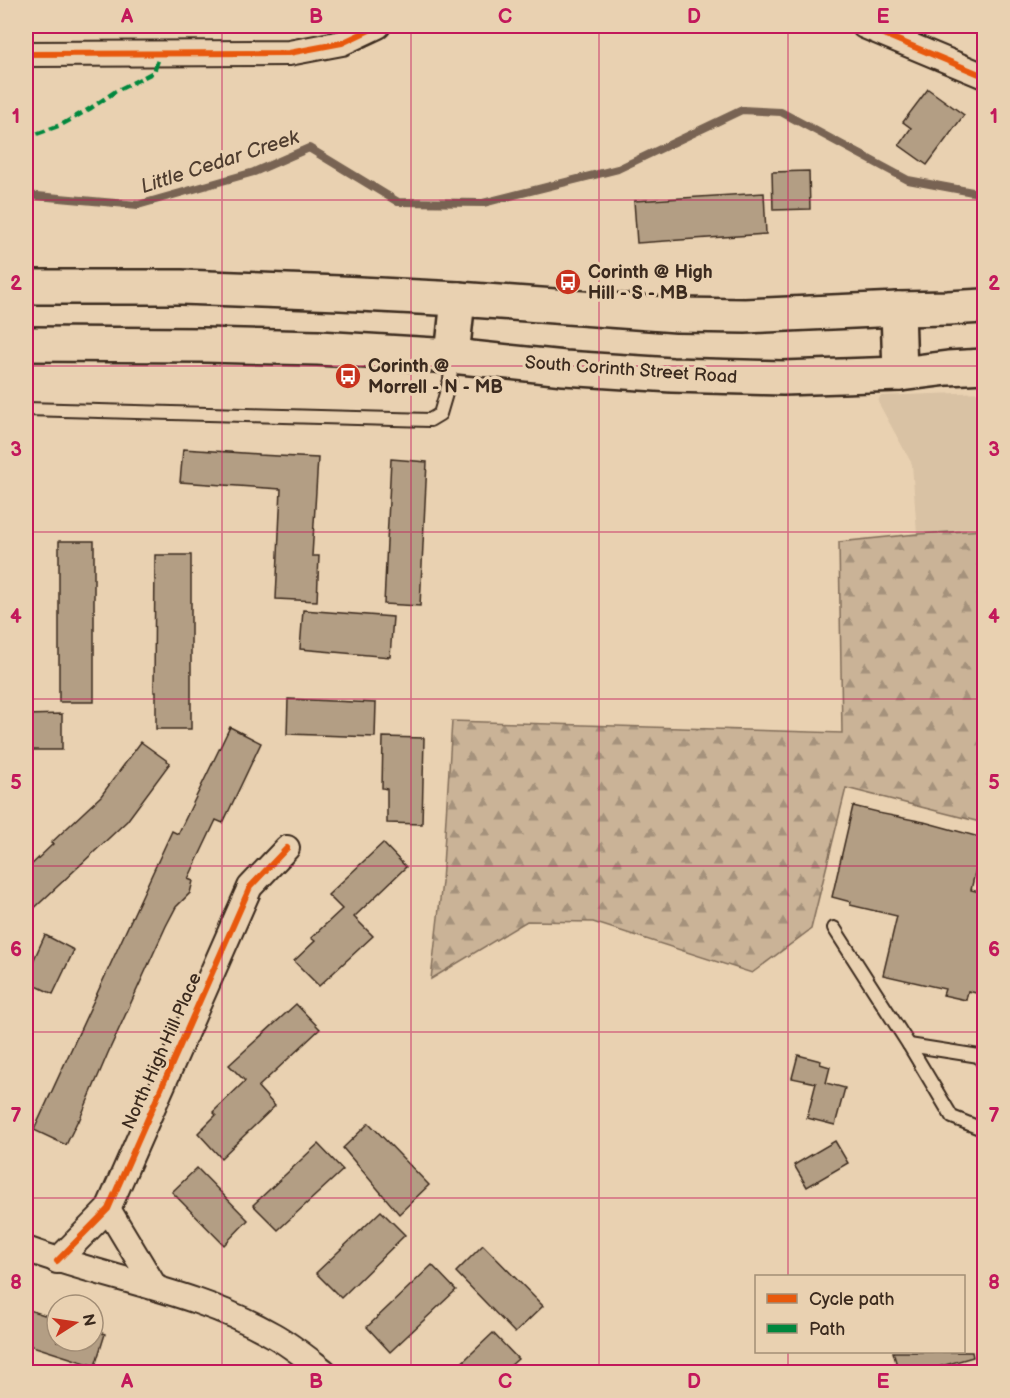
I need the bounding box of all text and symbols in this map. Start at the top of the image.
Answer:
text: A [120,5,134,29]
text: B [309,5,323,29]
text: C [498,5,512,29]
text: D [687,5,701,29]
text: E [877,5,890,29]
text: 1 [12,105,20,129]
text: 1 [990,105,998,129]
water label: Little Cedar Creek [138,125,303,199]
place label: Corinth @ High Hill - S - MB [588,262,713,304]
bus stop icon: Corinth @ High Hill - S - MB [553,267,583,297]
text: 2 [10,272,22,296]
text: 2 [988,272,1000,296]
street label: South Corinth Street Road [524,352,738,388]
place label: Corinth @ Morrell - N - MB [368,356,503,398]
bus stop icon: Corinth @ Morrell - N - MB [333,361,363,391]
text: 3 [10,438,22,462]
text: 3 [988,438,1000,462]
text: 4 [10,605,22,629]
text: 4 [988,605,1000,629]
text: 5 [10,771,22,795]
text: 5 [988,771,1000,795]
text: 6 [10,938,22,962]
text: 6 [988,938,1000,962]
street label: North High Hill Place [118,969,206,1133]
text: 7 [10,1104,22,1128]
text: 7 [988,1104,1000,1128]
text: 8 [10,1271,22,1295]
text: 8 [988,1271,1000,1295]
legend [755,1275,965,1353]
text: Cycle path [809,1289,895,1310]
north arrow [45,1293,105,1353]
text: N [78,1312,99,1328]
text: Path [809,1319,845,1340]
text: A [120,1370,134,1394]
text: B [309,1370,323,1394]
text: C [498,1370,512,1394]
text: D [687,1370,701,1394]
text: E [877,1370,890,1394]

